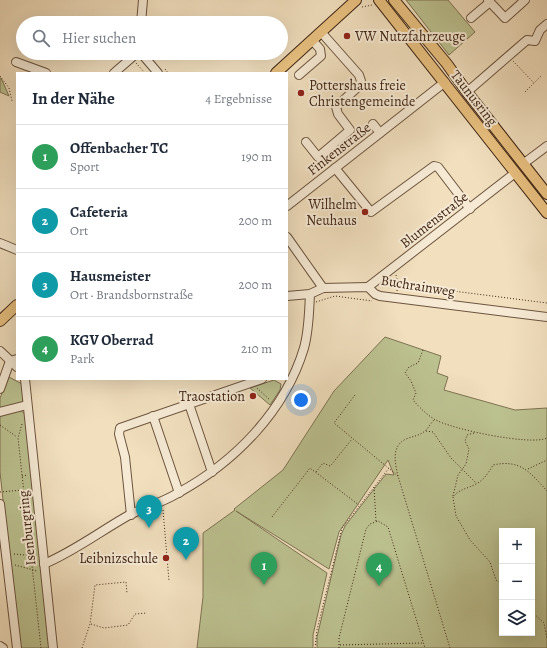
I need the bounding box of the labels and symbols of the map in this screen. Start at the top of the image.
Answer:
place label: VW Nutzfahrzeuge [354,27,465,46]
marker: VW Nutzfahrzeuge [342,31,352,41]
street label: Taunusring [446,66,502,130]
place label: Pottershaus freie Christengemeinde [309,76,415,111]
marker: Pottershaus freie Christengemeinde [296,88,306,98]
street label: Finkenstraße [303,118,375,180]
street label: Blumenstraße [396,187,472,253]
place label: Wilhelm Neuhaus [306,195,357,230]
marker: Wilhelm Neuhaus [360,207,370,217]
street label: Buchrainweg [379,271,457,301]
place label: Traostation [179,387,245,406]
your location [291,390,311,410]
marker: Traostation [248,391,258,401]
street label: Isenburgring [14,490,40,566]
pin: 3 [136,495,162,528]
pin: 2 [173,527,199,560]
place label: Leibnizschule [79,549,158,568]
pin: 1 [251,552,277,585]
marker: Leibnizschule [161,553,171,563]
pin: 4 [366,553,392,586]

